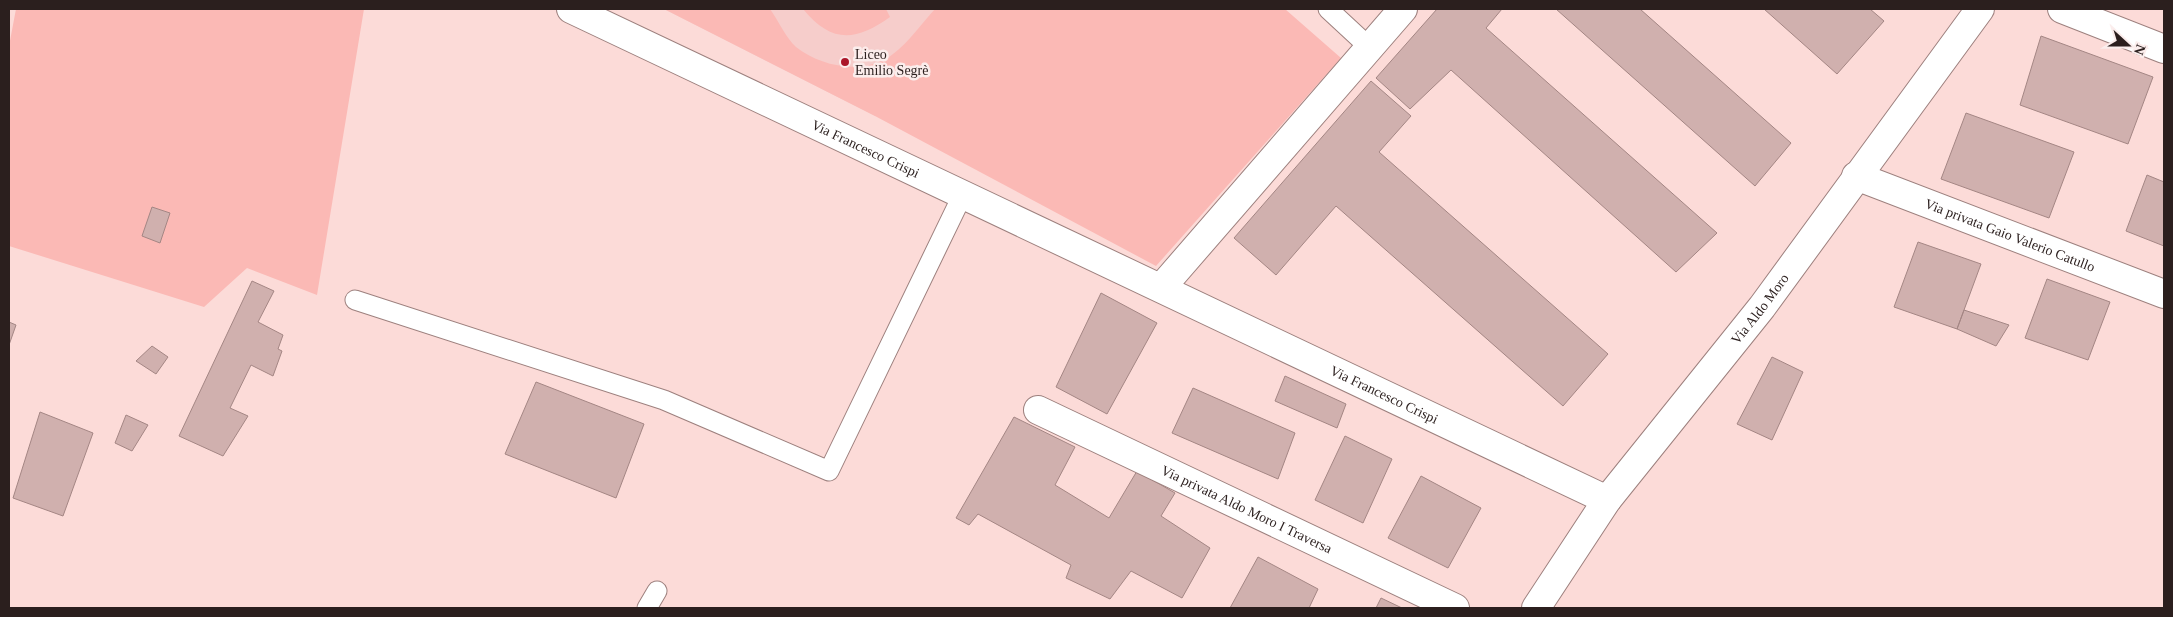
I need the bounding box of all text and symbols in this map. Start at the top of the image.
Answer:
north arrow [2103,20,2153,70]
text: N [2131,42,2148,57]
place label: Liceo Emilio Segrè [855,47,929,78]
marker: Liceo Emilio Segrè [839,56,851,68]
street label: Via Francesco Crispi [809,117,922,181]
street label: Via privata Gaio Valerio Catullo [1923,196,2097,275]
street label: Via Aldo Moro [1728,271,1792,347]
street label: Via Francesco Crispi [1328,363,1440,427]
street label: Via privata Aldo Moro I Traversa [1159,463,1335,557]

